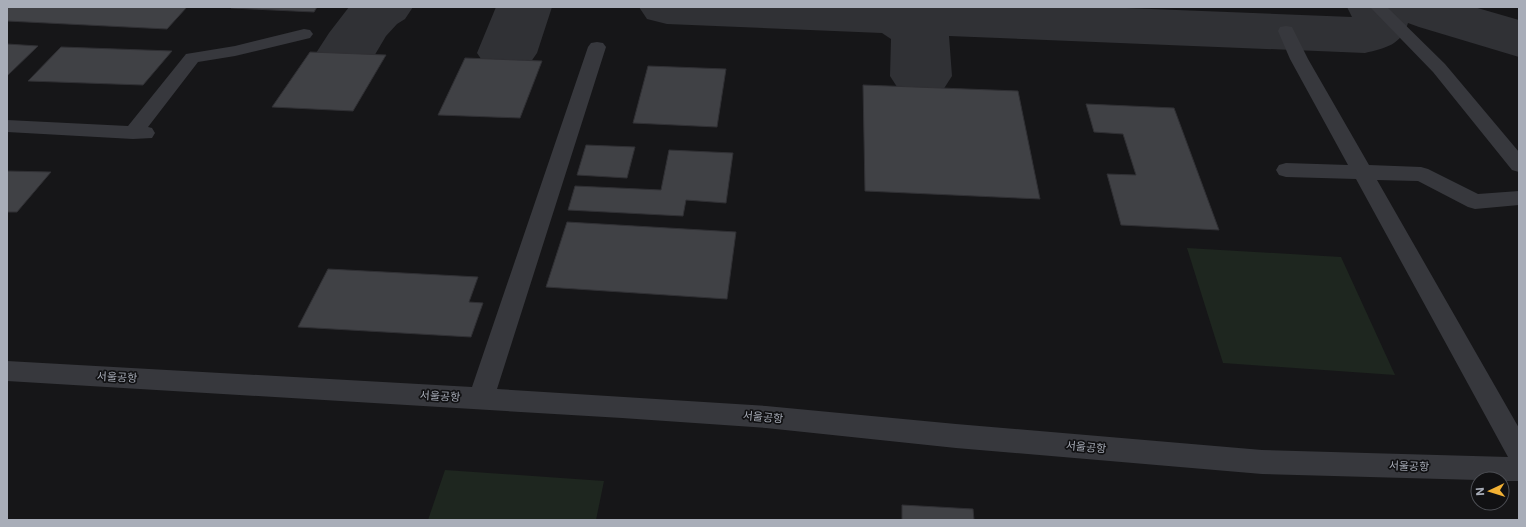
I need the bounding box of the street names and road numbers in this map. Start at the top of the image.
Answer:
street label: 서울공항 [96,369,138,385]
street label: 서울공항 [419,388,461,404]
street label: 서울공항 [742,408,784,426]
street label: 서울공항 [1065,438,1107,456]
street label: 서울공항 [1389,458,1429,474]

